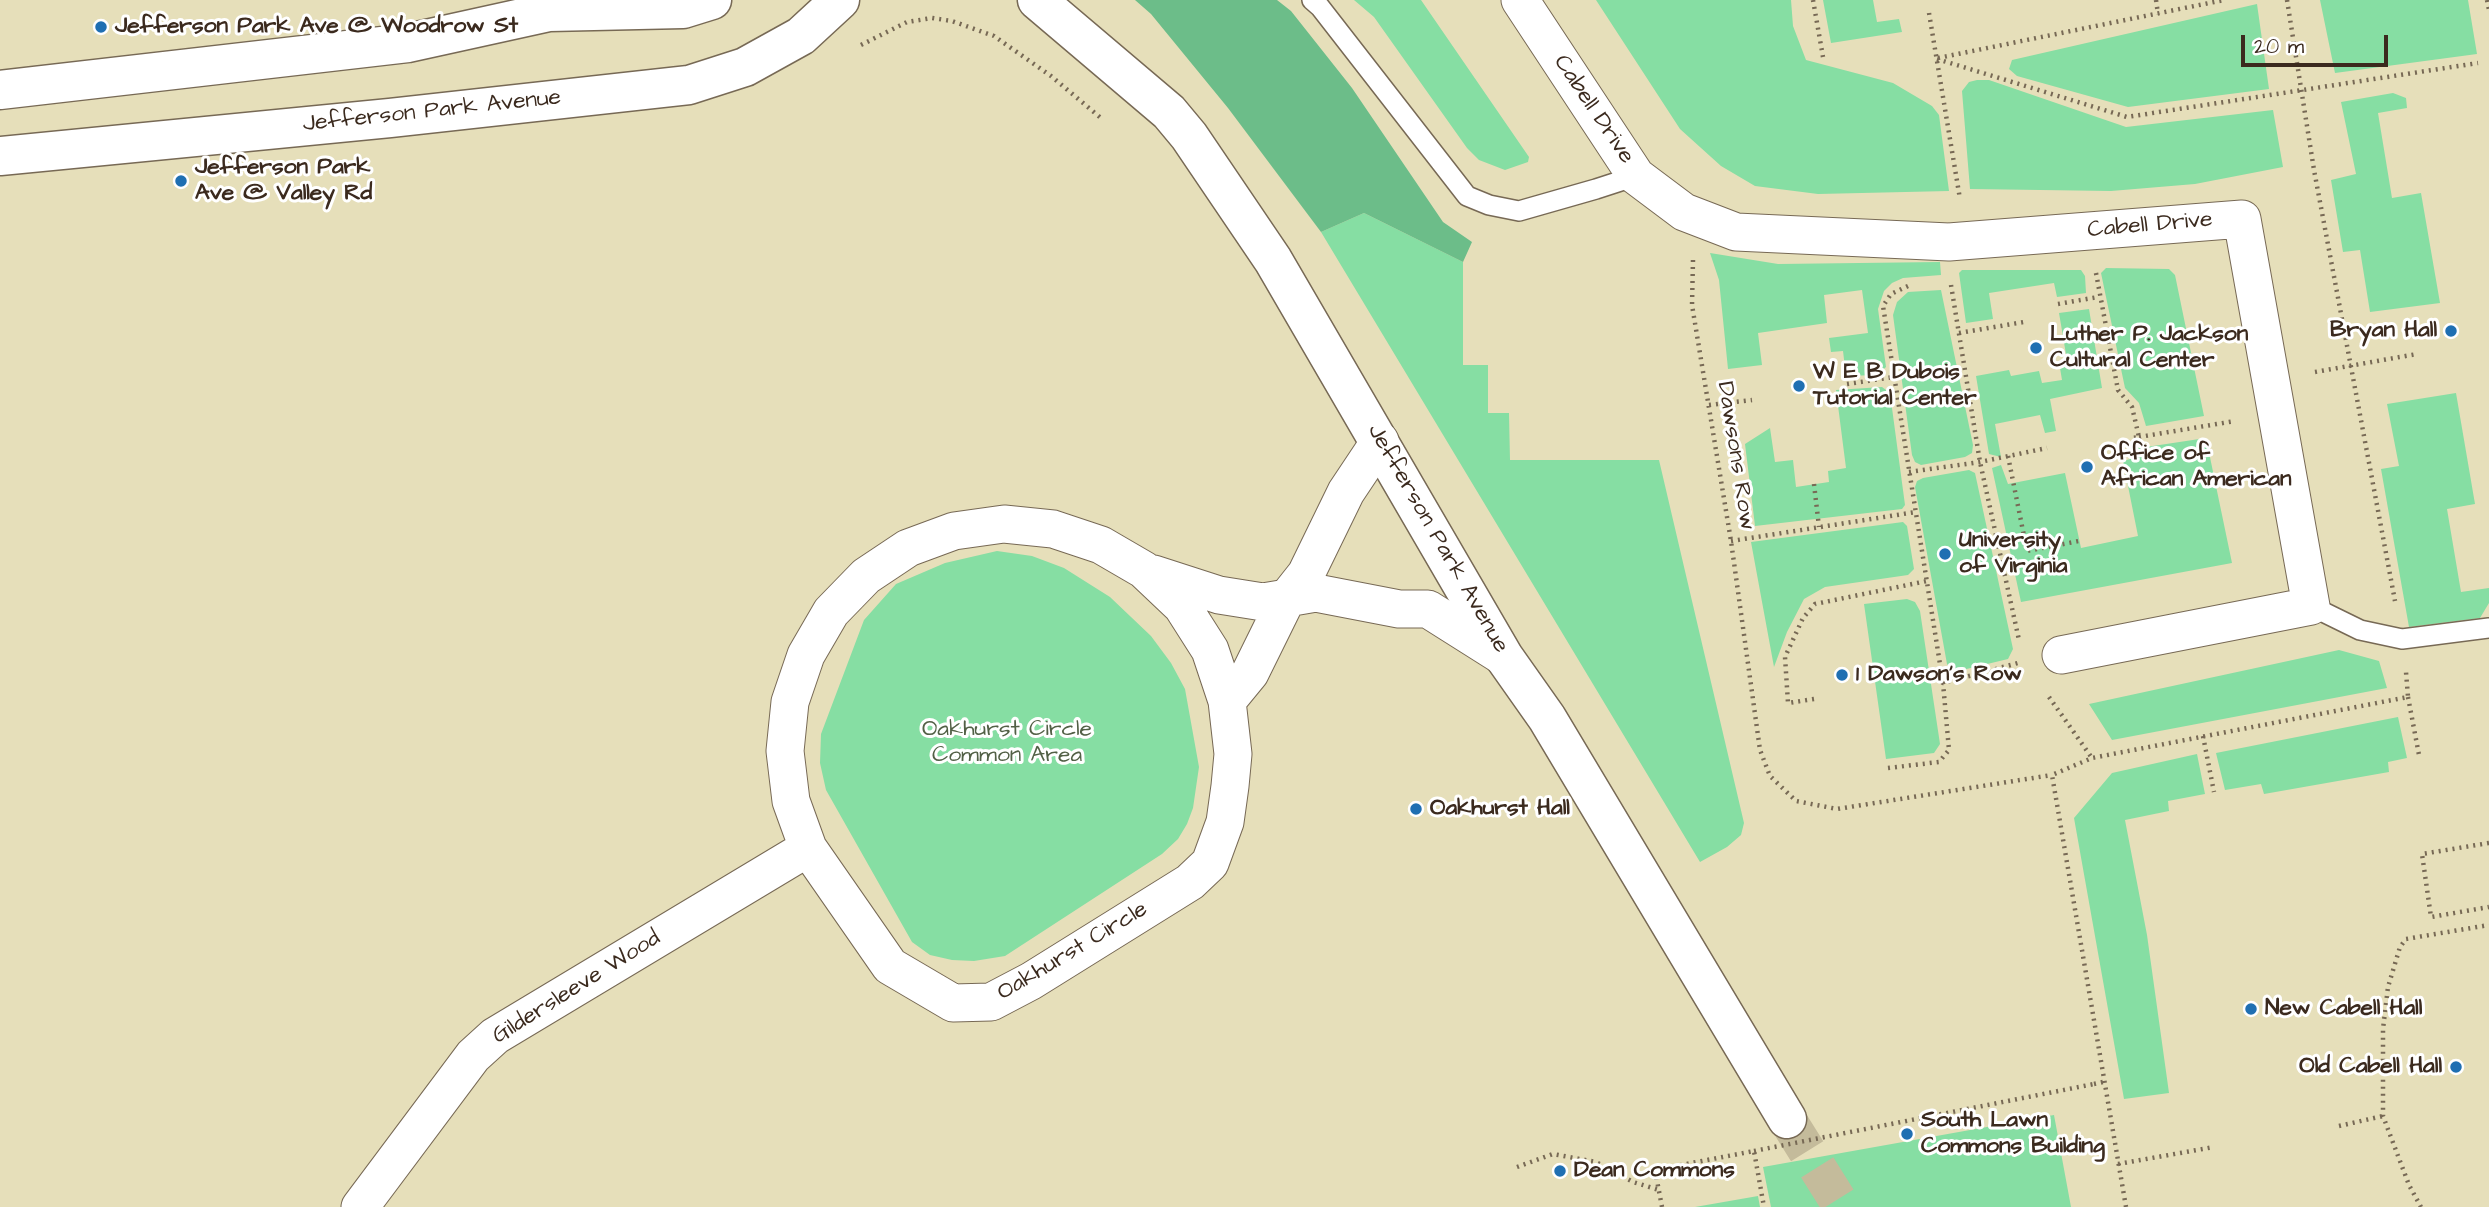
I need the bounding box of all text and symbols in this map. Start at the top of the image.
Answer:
place label: Jefferson Park Ave @ Woodrow St [115,13,518,41]
marker: Jefferson Park Ave @ Woodrow St [93,19,109,35]
scale bar [2244,21,2391,65]
text: 20 m [2254,32,2304,61]
street label: Cabell Drive [1547,50,1639,170]
street label: Jefferson Park Avenue [302,85,562,139]
place label: Jefferson Park Ave @ Valley Rd [195,154,372,208]
marker: Jefferson Park Ave @ Valley Rd [173,173,189,189]
street label: Cabell Drive [2086,207,2214,245]
place label: Bryan Hall [2330,317,2437,345]
place label: Luther P. Jackson Cultural Center [2050,321,2248,375]
marker: Bryan Hall [2443,323,2459,339]
marker: Luther P. Jackson Cultural Center [2028,340,2044,356]
place label: W E B Dubois Tutorial Center [1813,359,1977,413]
marker: W E B Dubois Tutorial Center [1791,378,1807,394]
street label: Dawsons Row [1710,380,1760,532]
street label: Jefferson Park Avenue [1360,420,1514,658]
place label: Office of African American [2101,440,2292,494]
marker: Office of African American [2079,459,2095,475]
place label: University of Virginia [1959,527,2067,581]
marker: University of Virginia [1937,546,1953,562]
place label: 1 Dawson's Row [1856,661,2022,689]
marker: 1 Dawson's Row [1834,667,1850,683]
park label: Oakhurst Circle Common Area [922,716,1092,770]
place label: Oakhurst Hall [1430,795,1570,823]
marker: Oakhurst Hall [1408,801,1424,817]
street label: Oakhurst Circle [993,896,1153,1008]
street label: Gildersleeve Wood [488,925,666,1051]
place label: New Cabell Hall [2265,995,2422,1023]
marker: New Cabell Hall [2243,1001,2259,1017]
place label: Old Cabell Hall [2299,1053,2442,1081]
marker: Old Cabell Hall [2448,1059,2464,1075]
place label: South Lawn Commons Building [1921,1107,2105,1161]
marker: South Lawn Commons Building [1899,1126,1915,1142]
place label: Dean Commons [1574,1157,1735,1185]
marker: Dean Commons [1552,1163,1568,1179]

